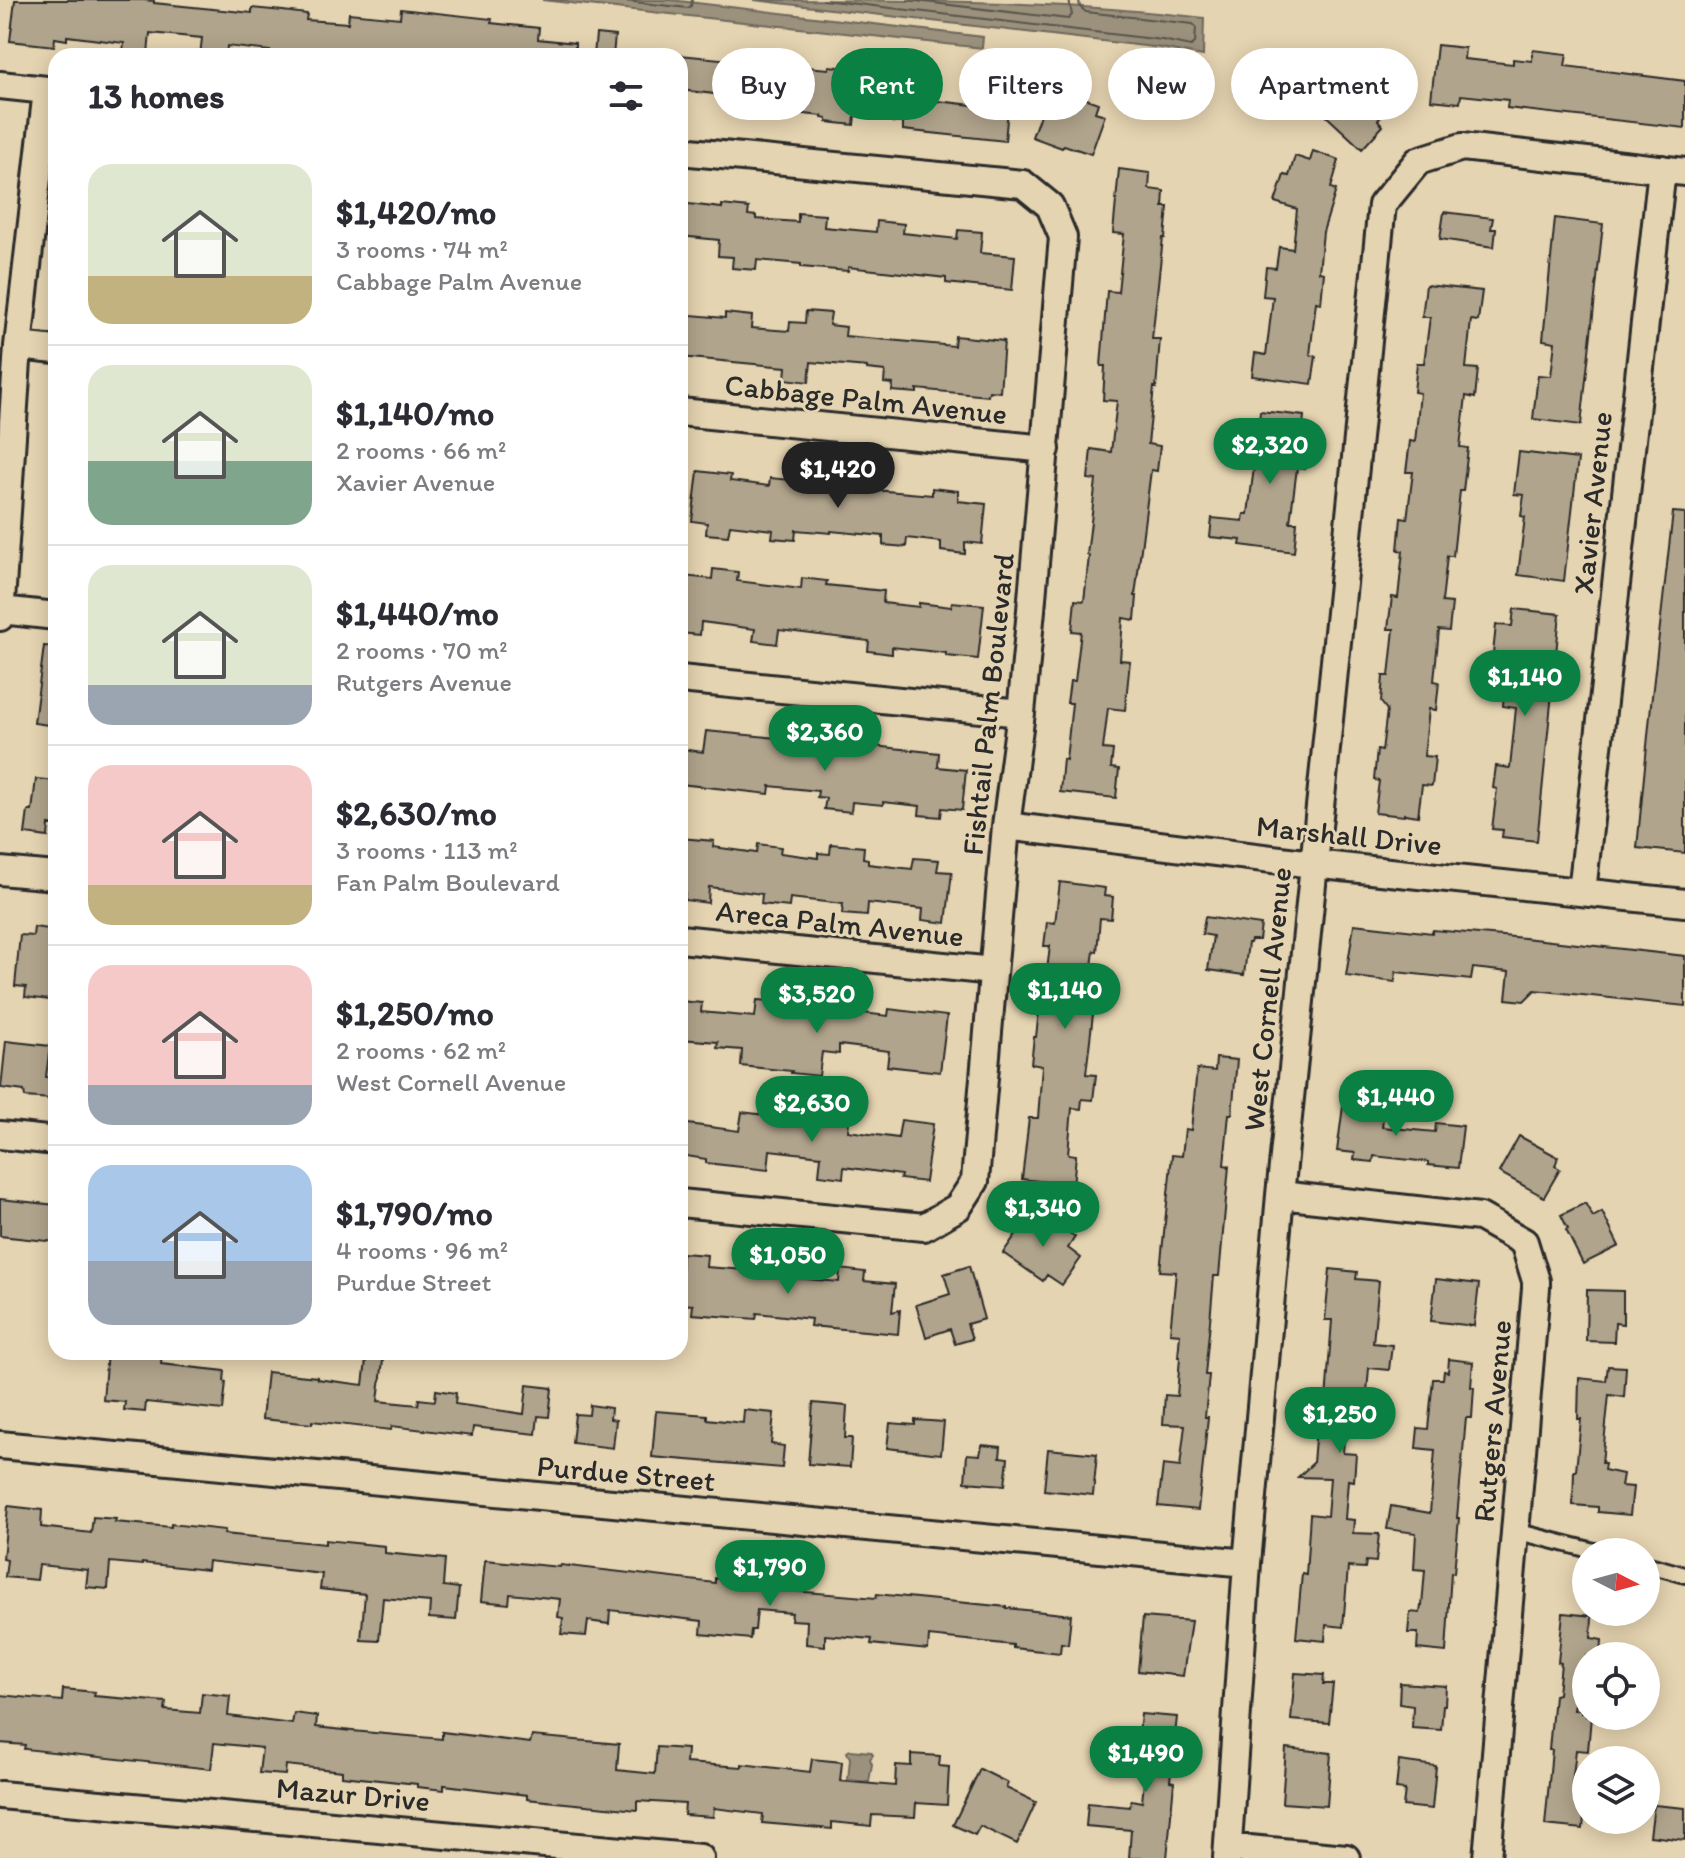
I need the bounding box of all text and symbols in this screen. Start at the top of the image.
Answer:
chip: Buy [712,48,815,120]
chip: Rent [831,48,943,120]
chip: Filters [959,48,1092,120]
chip: New [1108,48,1215,120]
chip: Apartment [1231,48,1418,120]
icon: filters [604,74,648,118]
text: 13 homes [88,76,224,117]
text: $1,420/mo [336,192,496,233]
icon: home [152,196,248,292]
text: 3 rooms · 74 m² [336,233,508,265]
text: Cabbage Palm Avenue [336,265,582,297]
street label: Cabbage Palm Avenue [723,366,1009,432]
text: $1,140/mo [336,393,494,434]
icon: home [152,397,248,493]
street label: Xavier Avenue [1564,410,1620,596]
pin: $2,320 [1205,418,1335,486]
text: $2,320 [1232,428,1308,460]
text: 2 rooms · 66 m² [336,434,506,466]
pin: $1,420 [773,442,903,510]
text: $1,420 [800,452,876,484]
text: Xavier Avenue [336,466,495,498]
street label: Fishtail Palm Boulevard [954,551,1022,857]
text: $1,440/mo [336,593,499,634]
icon: home [152,597,248,693]
text: 2 rooms · 70 m² [336,634,508,666]
pin: $1,140 [1460,650,1590,718]
text: $1,140 [1487,660,1563,692]
text: Rutgers Avenue [336,666,512,698]
pin: $2,360 [760,705,890,773]
text: $2,360 [787,715,863,747]
text: $2,630/mo [336,793,497,834]
icon: home [152,797,248,893]
street label: Marshall Drive [1254,807,1444,863]
text: 3 rooms · 113 m² [336,834,518,866]
street label: West Cornell Avenue [1235,865,1299,1133]
text: Fan Palm Boulevard [336,866,560,898]
street label: Areca Palm Avenue [714,892,966,954]
pin: $1,140 [1000,963,1130,1031]
pin: $3,520 [752,967,882,1035]
text: $1,140 [1027,973,1103,1005]
text: $3,520 [779,977,855,1009]
text: $1,250/mo [336,993,494,1034]
icon: home [152,997,248,1093]
text: 2 rooms · 62 m² [336,1034,506,1066]
text: West Cornell Avenue [336,1066,566,1098]
pin: $1,440 [1331,1070,1461,1138]
pin: $2,630 [747,1076,877,1144]
text: $1,440 [1357,1080,1435,1112]
text: $2,630 [774,1086,850,1118]
pin: $1,340 [978,1181,1108,1249]
text: $1,340 [1004,1191,1082,1223]
text: $1,790/mo [336,1193,493,1234]
icon: home [152,1197,248,1293]
pin: $1,050 [723,1228,853,1296]
text: 4 rooms · 96 m² [336,1234,508,1266]
text: $1,050 [749,1238,827,1270]
text: Purdue Street [336,1266,491,1298]
street label: Rutgers Avenue [1465,1318,1519,1524]
pin: $1,250 [1275,1387,1405,1455]
text: $1,250 [1303,1397,1377,1429]
street label: Purdue Street [535,1447,717,1499]
north arrow [1572,1538,1660,1626]
map controls [1572,1538,1660,1834]
pin: $1,790 [705,1540,835,1608]
text: $1,790 [733,1550,807,1582]
button: locate [1572,1642,1660,1730]
pin: $1,490 [1081,1726,1211,1794]
text: $1,490 [1108,1736,1184,1768]
button: layers [1572,1746,1660,1834]
street label: Mazur Drive [275,1769,431,1819]

